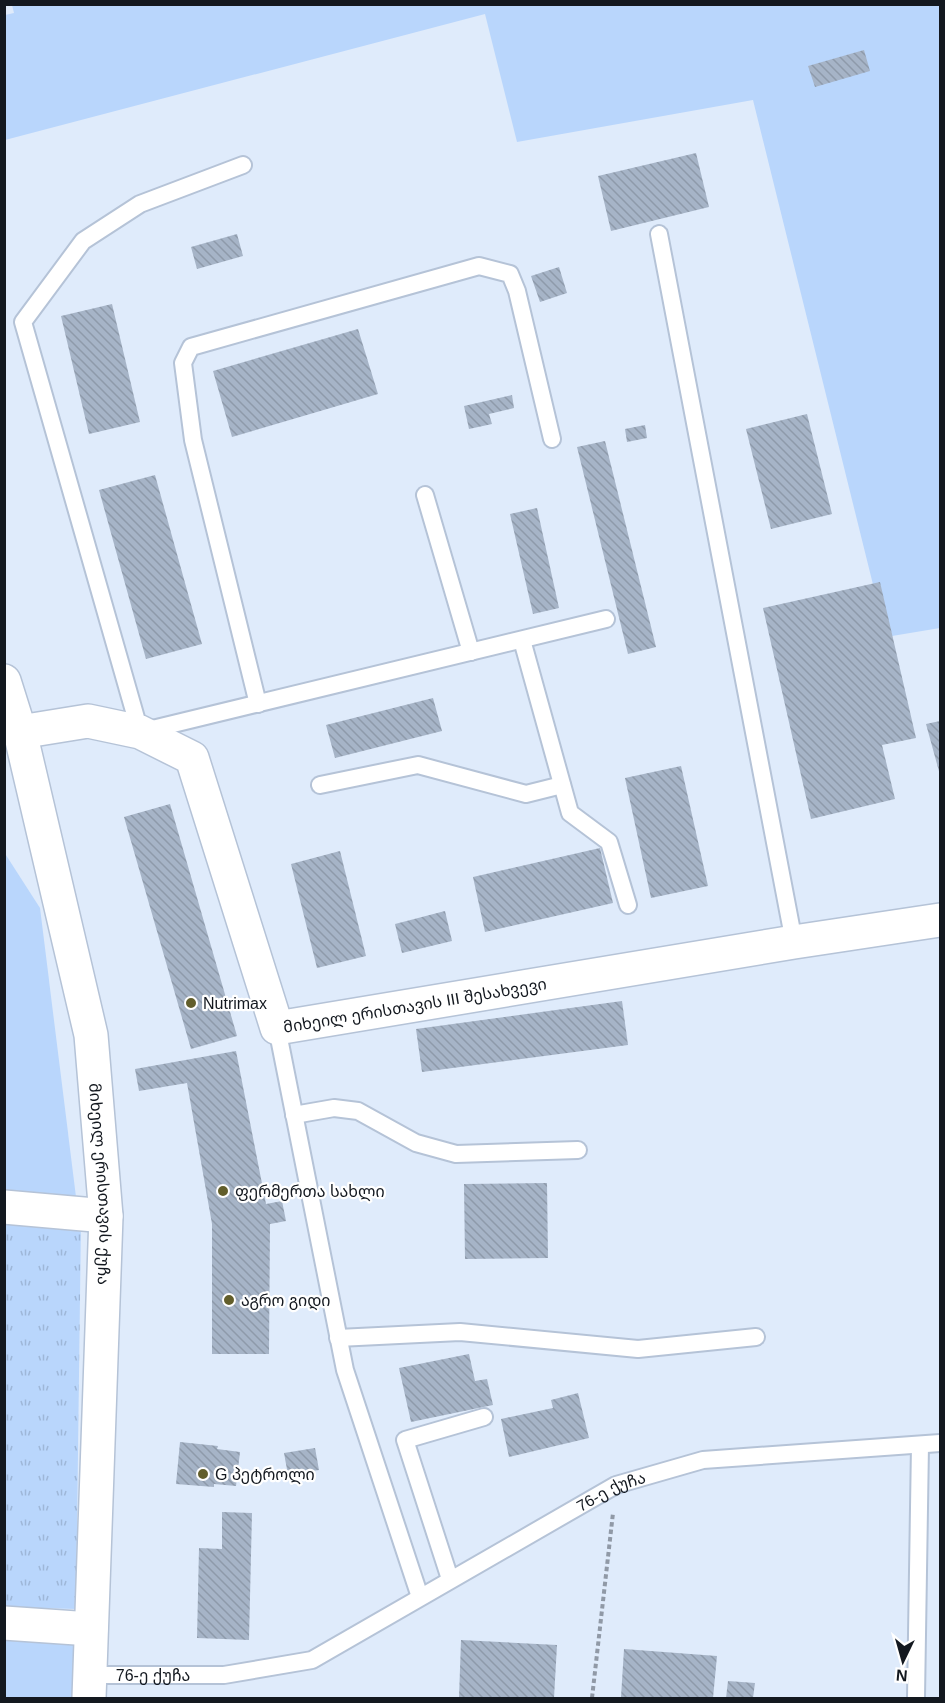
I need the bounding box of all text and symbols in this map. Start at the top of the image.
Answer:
street label: მიხეილ ერისთავის III შესახვევი [282,975,548,1035]
place label: Nutrimax [203,995,267,1012]
marker: Nutrimax [184,996,198,1010]
street label: მიხეილ ერისთავის ქუჩა [87,1082,115,1285]
place label: ფერმერთა სახლი [235,1183,385,1202]
marker: ფერმერთა სახლი [216,1184,230,1198]
place label: აგრო გიდი [241,1292,331,1311]
marker: აგრო გიდი [222,1293,236,1307]
place label: G პეტროლი [215,1466,315,1485]
marker: G პეტროლი [196,1467,210,1481]
street label: 76-ე ქუჩა [573,1468,647,1514]
north arrow [873,1631,933,1691]
text: N [895,1666,908,1684]
street label: 76-ე ქუჩა [116,1667,190,1685]

